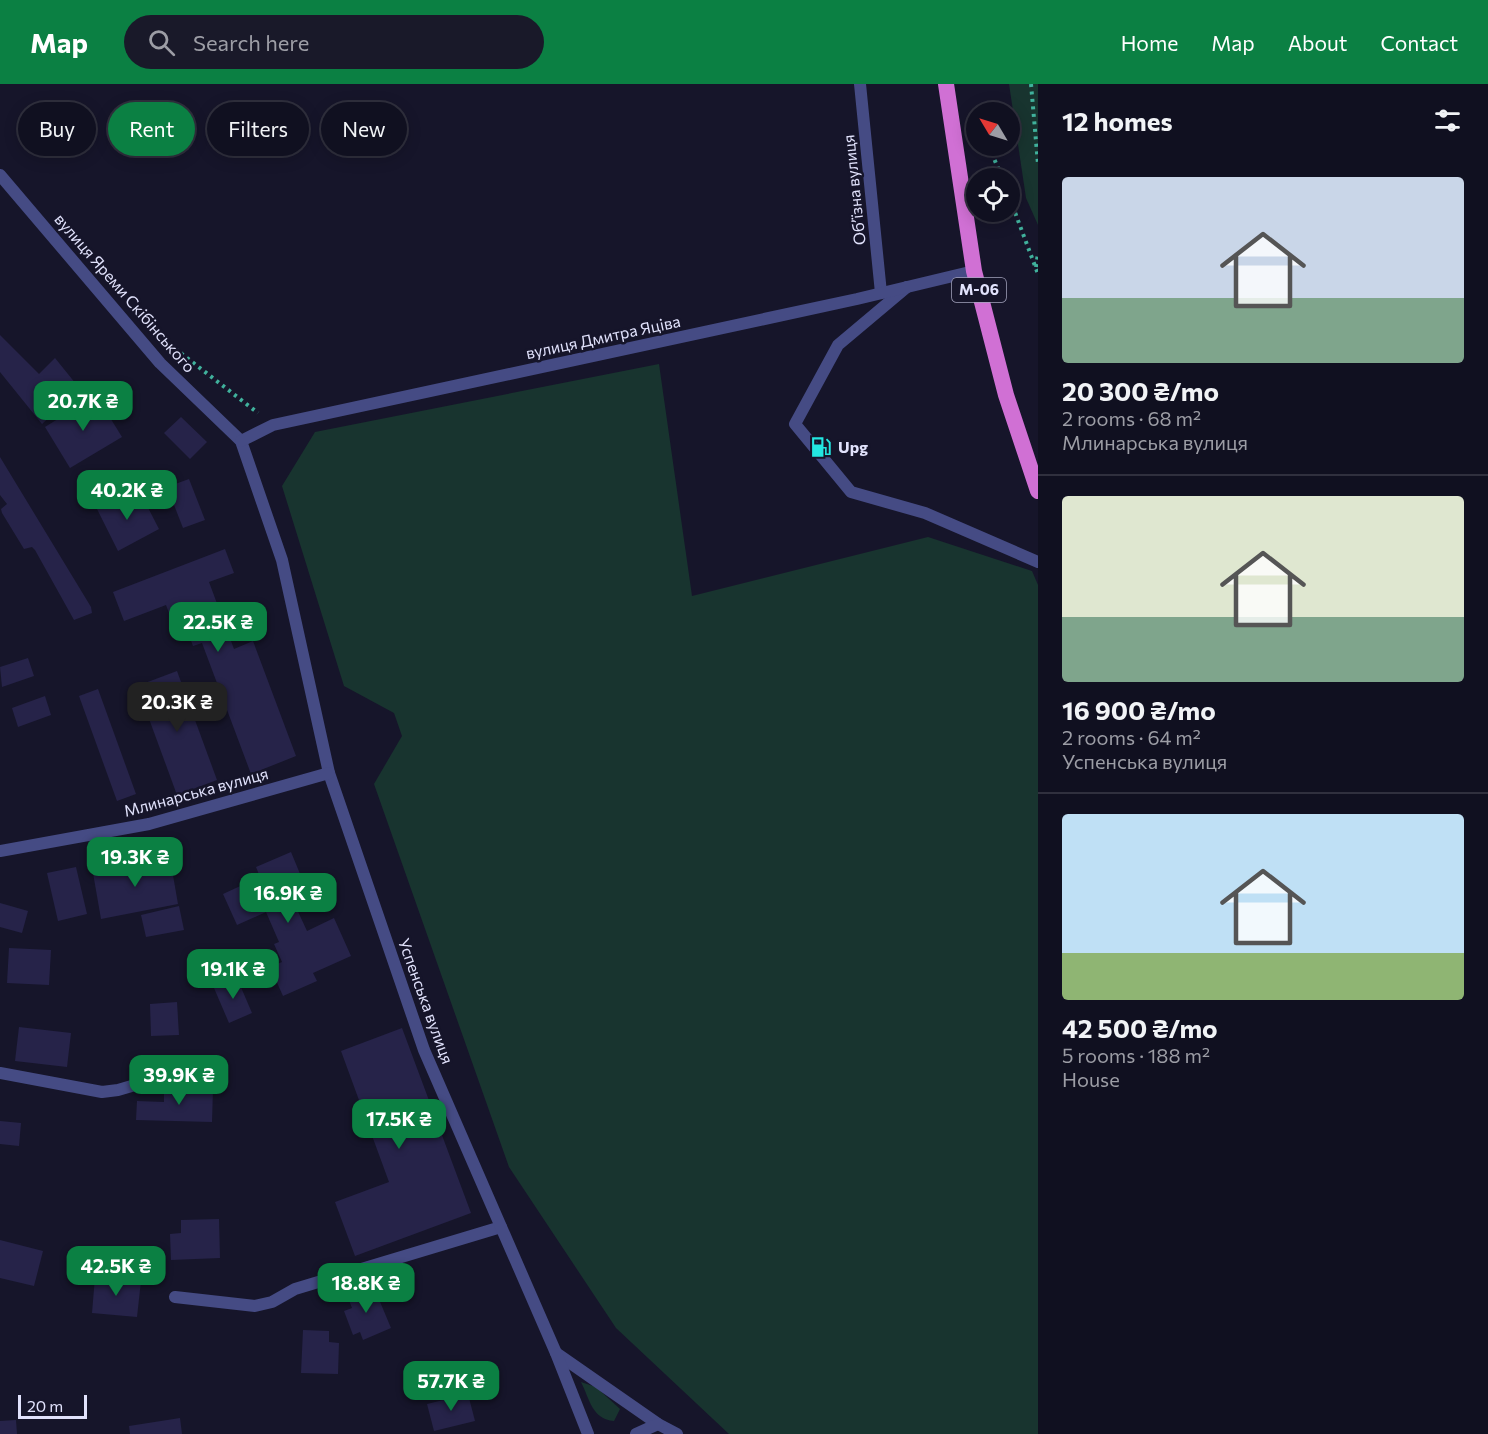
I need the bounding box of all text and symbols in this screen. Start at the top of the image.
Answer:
search box [124,15,544,69]
text: Map [30,25,88,59]
icon: search [145,26,178,59]
text: Search here [193,29,309,56]
text: Home [1121,30,1178,55]
text: Map [1211,30,1255,55]
text: About [1288,30,1347,55]
text: Contact [1380,30,1458,55]
chip: Buy [18,102,96,156]
chip: Rent [108,102,195,156]
chip: Filters [207,102,309,156]
chip: New [321,102,407,156]
north arrow [966,102,1020,156]
map controls [966,102,1020,222]
icon: filters [1431,104,1464,137]
text: 12 homes [1062,105,1173,136]
street label: Обʼїзна вулиця [838,134,869,246]
button: locate [966,168,1020,222]
street label: вулиця Яреми Скібінського [51,209,200,376]
icon: home [1209,216,1317,324]
road number: М-06 [952,278,1006,302]
street label: вулиця Дмитра Яціва [524,311,682,362]
text: 20 300 ₴/mo [1062,375,1219,406]
pin: 20.7K ₴ [28,381,138,432]
text: 20.7K ₴ [48,388,118,412]
text: 2 rooms · 68 m² [1062,406,1201,430]
text: Млинарська вулиця [1062,430,1248,454]
fuel station icon: Upg [809,435,833,459]
place label: Upg [838,437,868,456]
pin: 40.2K ₴ [72,470,182,521]
text: 40.2K ₴ [91,477,163,501]
icon: home [1209,535,1317,643]
pin: 22.5K ₴ [163,602,273,653]
text: 22.5K ₴ [183,609,253,633]
pin: 20.3K ₴ [122,682,232,733]
text: 20.3K ₴ [141,689,213,713]
text: 16 900 ₴/mo [1062,694,1216,725]
text: 2 rooms · 64 m² [1062,725,1201,749]
text: Успенська вулиця [1062,749,1227,773]
street label: Млинарська вулиця [122,763,270,820]
pin: 19.3K ₴ [80,837,190,888]
text: 19.3K ₴ [101,844,169,868]
icon: home [1209,853,1317,961]
pin: 16.9K ₴ [233,873,343,924]
text: 16.9K ₴ [254,880,322,904]
street label: Успенська вулиця [395,935,458,1066]
pin: 19.1K ₴ [178,949,288,1000]
text: 19.1K ₴ [201,956,265,980]
text: 42 500 ₴/mo [1062,1012,1218,1043]
text: 5 rooms · 188 m² [1062,1043,1210,1067]
pin: 39.9K ₴ [124,1055,234,1106]
text: 39.9K ₴ [143,1062,215,1086]
text: House [1062,1067,1120,1091]
pin: 17.5K ₴ [344,1099,454,1150]
text: 17.5K ₴ [366,1106,432,1130]
pin: 42.5K ₴ [61,1246,171,1297]
text: 42.5K ₴ [81,1253,151,1277]
pin: 18.8K ₴ [311,1263,421,1314]
text: 18.8K ₴ [332,1270,400,1294]
pin: 57.7K ₴ [396,1361,506,1412]
text: 57.7K ₴ [417,1368,485,1392]
scale bar [18,1392,87,1420]
text: 20 m [27,1396,63,1415]

